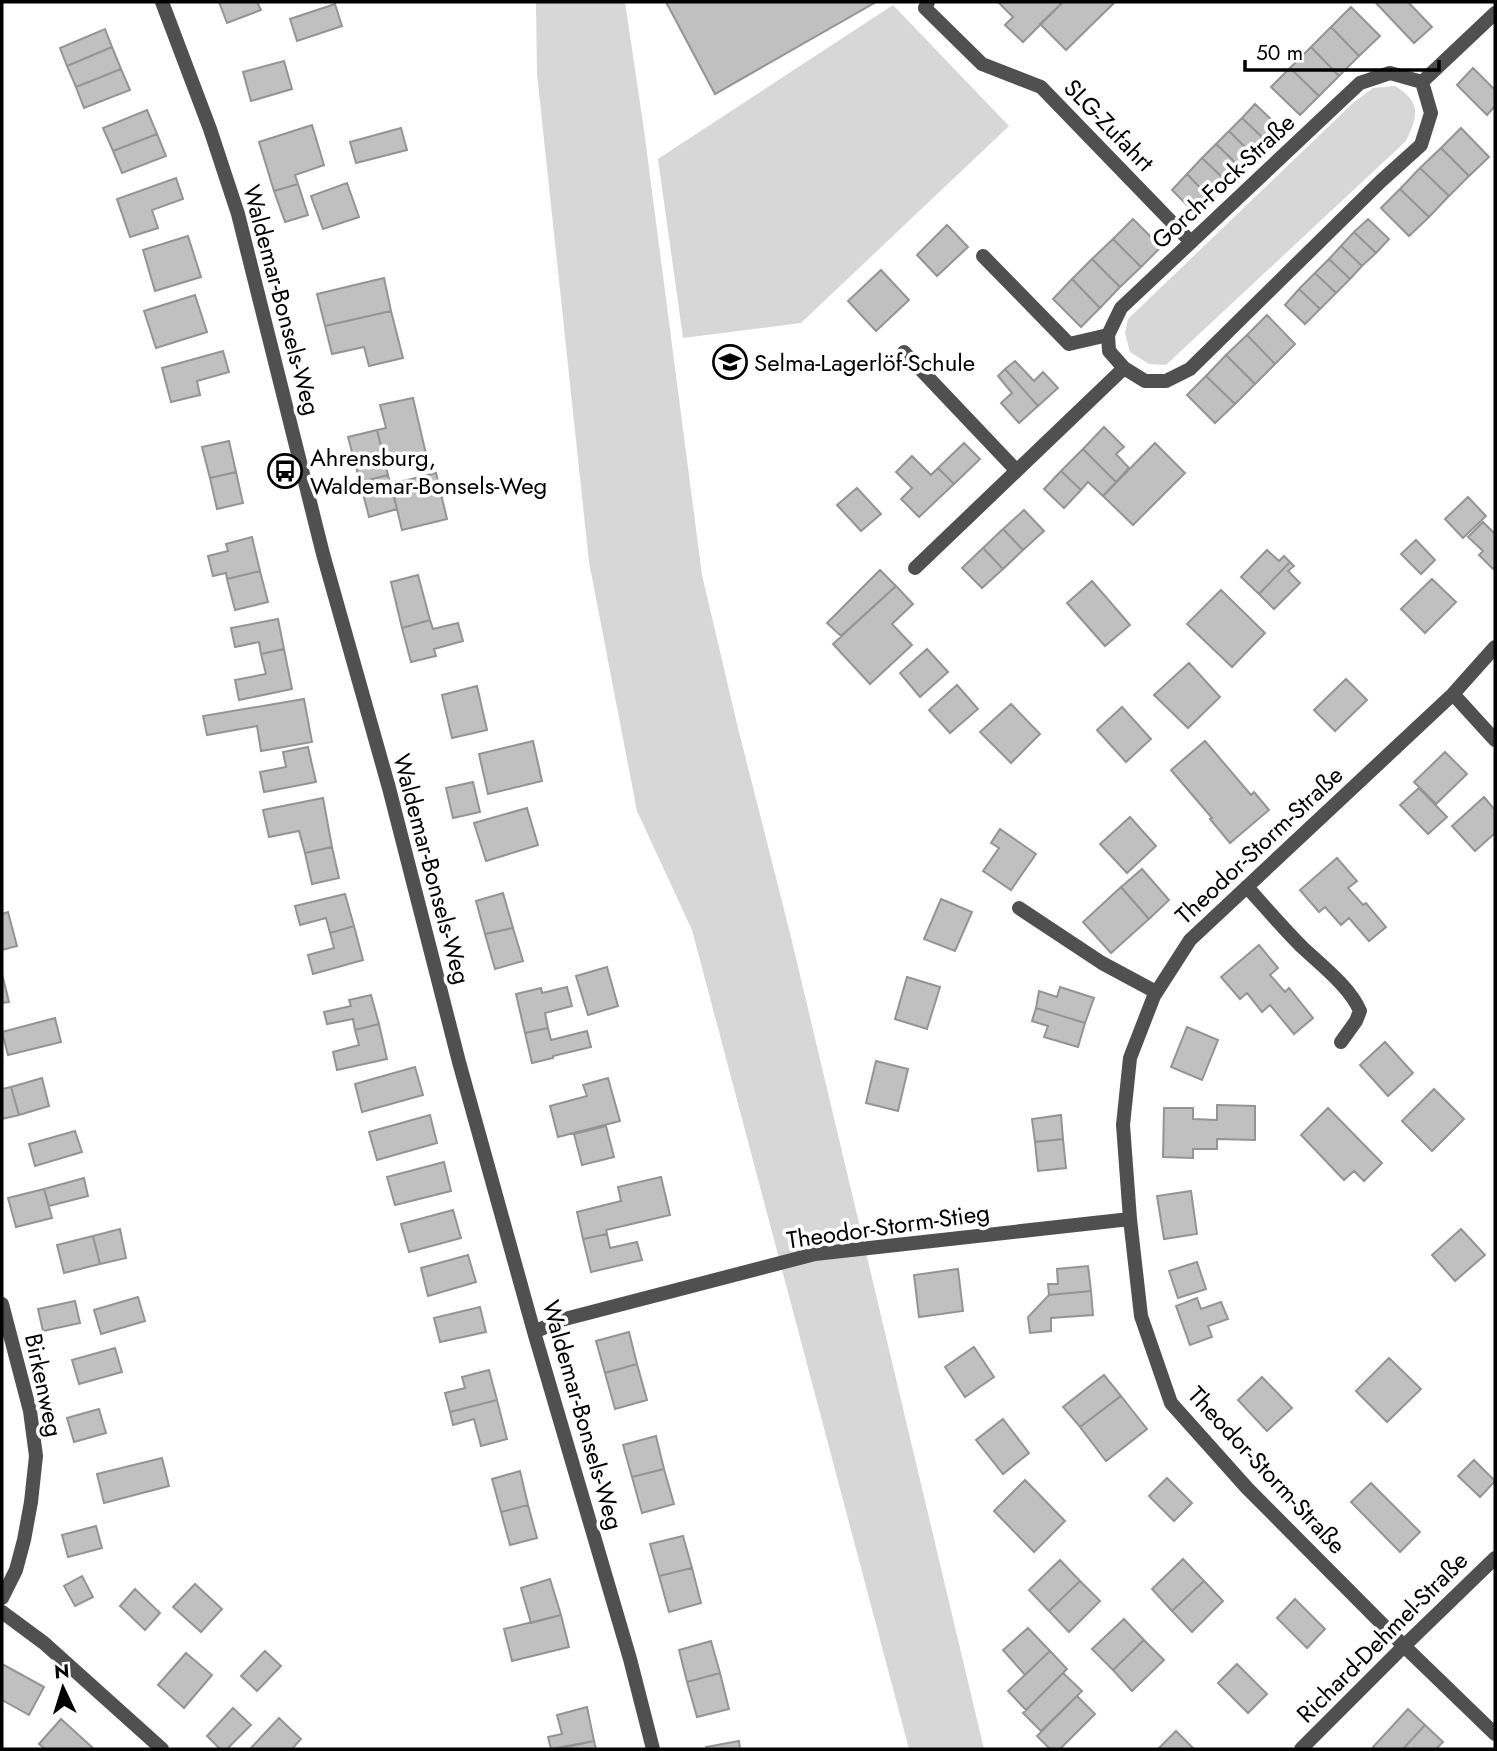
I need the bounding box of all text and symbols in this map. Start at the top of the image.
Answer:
scale bar [1245,28,1439,72]
text: 50 m [1256,38,1303,68]
street label: SLG-Zufahrt [1056,71,1162,179]
street label: Gorch-Fock-Straße [1144,105,1302,257]
street label: Waldemar-Bonsels-Weg [234,181,330,419]
school or university icon: Selma-Lagerlöf-Schule [711,343,749,381]
place label: Selma-Lagerlöf-Schule [754,345,975,380]
place label: Ahrensburg, Waldemar-Bonsels-Weg [310,440,547,503]
bus stop icon: Ahrensburg, Waldemar-Bonsels-Weg [266,452,304,490]
street label: Waldemar-Bonsels-Weg [384,750,480,988]
street label: Theodor-Storm-Straße [1167,758,1351,932]
street label: Theodor-Storm-Stieg [784,1194,992,1258]
street label: Waldemar-Bonsels-Weg [533,1296,633,1534]
street label: Birkenweg [16,1330,72,1440]
street label: Theodor-Storm-Straße [1180,1378,1354,1562]
street label: Richard-Dehmel-Straße [1288,1543,1476,1731]
north arrow [28,1653,98,1723]
text: N [53,1658,70,1686]

